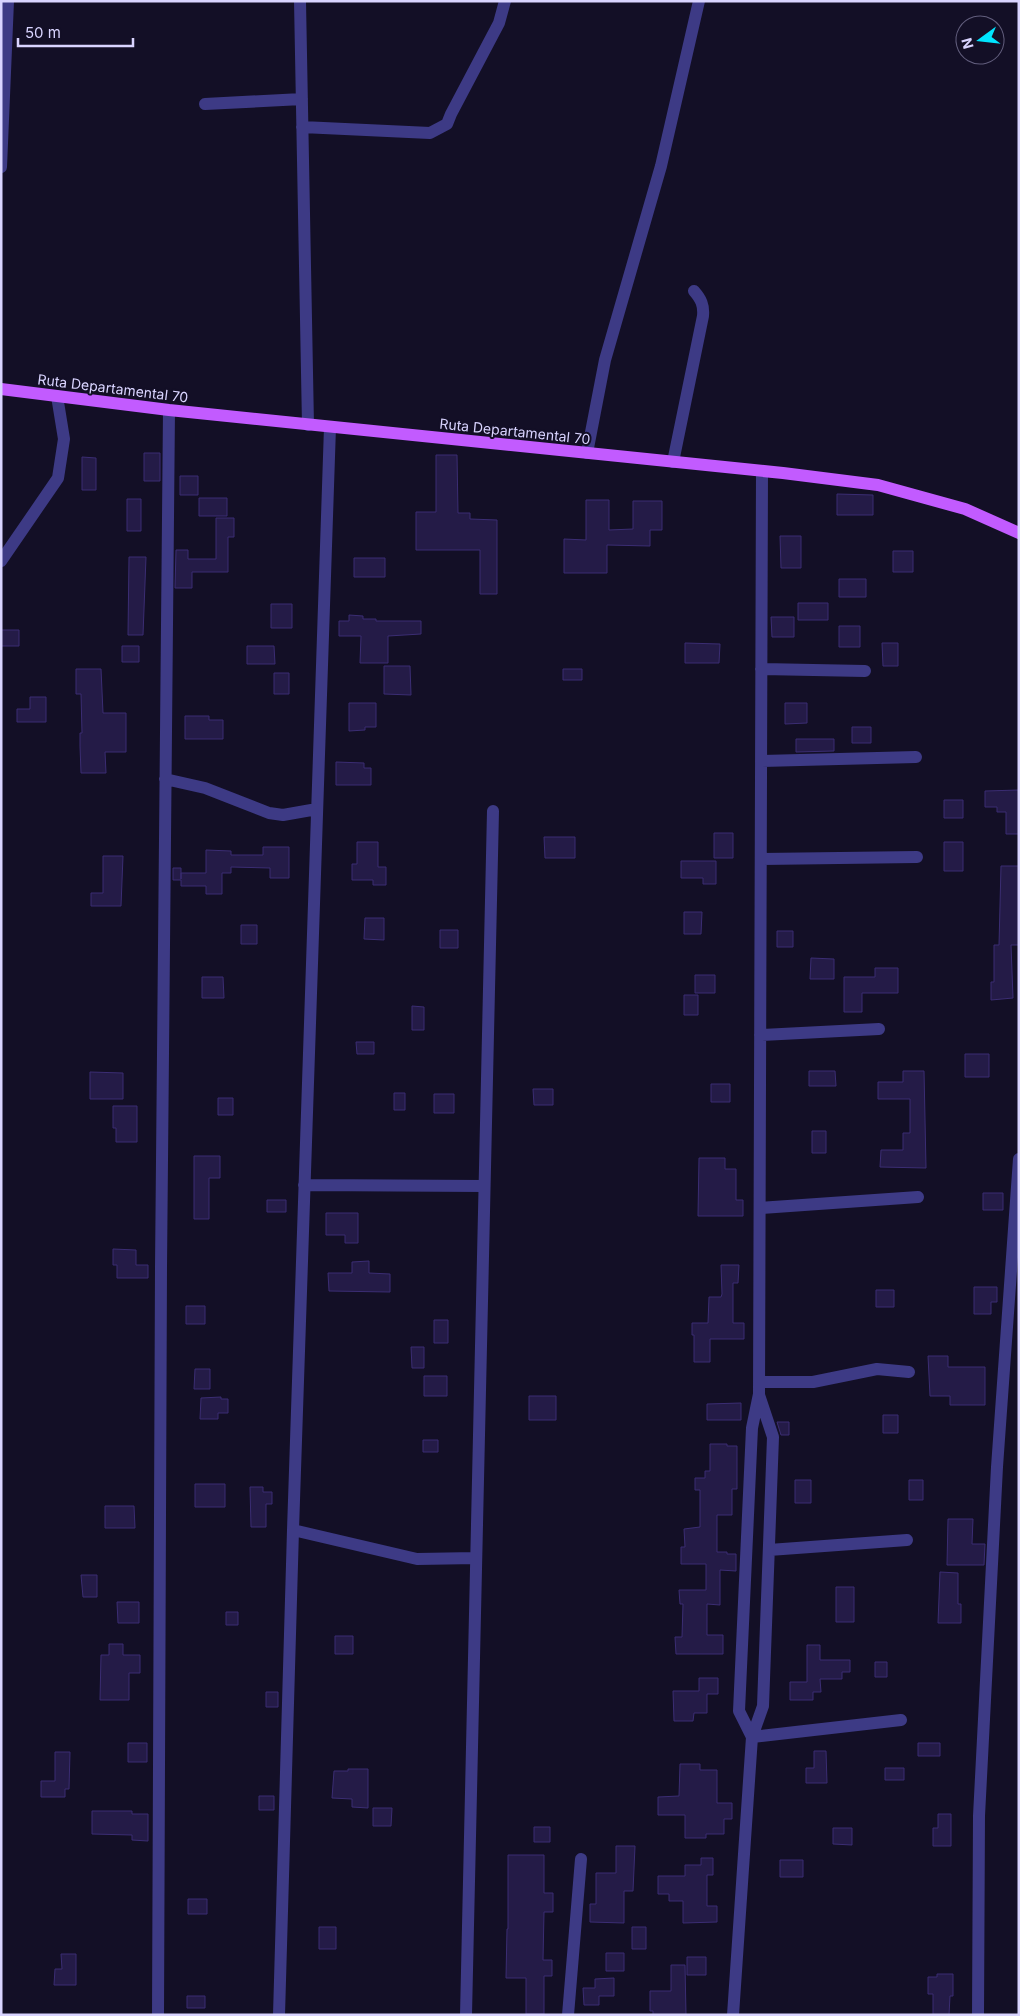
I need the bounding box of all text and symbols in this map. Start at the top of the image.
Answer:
scale bar [18,15,132,47]
north arrow [955,15,1005,65]
text: 50 m [25,23,61,42]
text: N [957,36,977,51]
street label: Ruta Departamental 70 [37,370,189,406]
street label: Ruta Departamental 70 [439,415,591,447]

